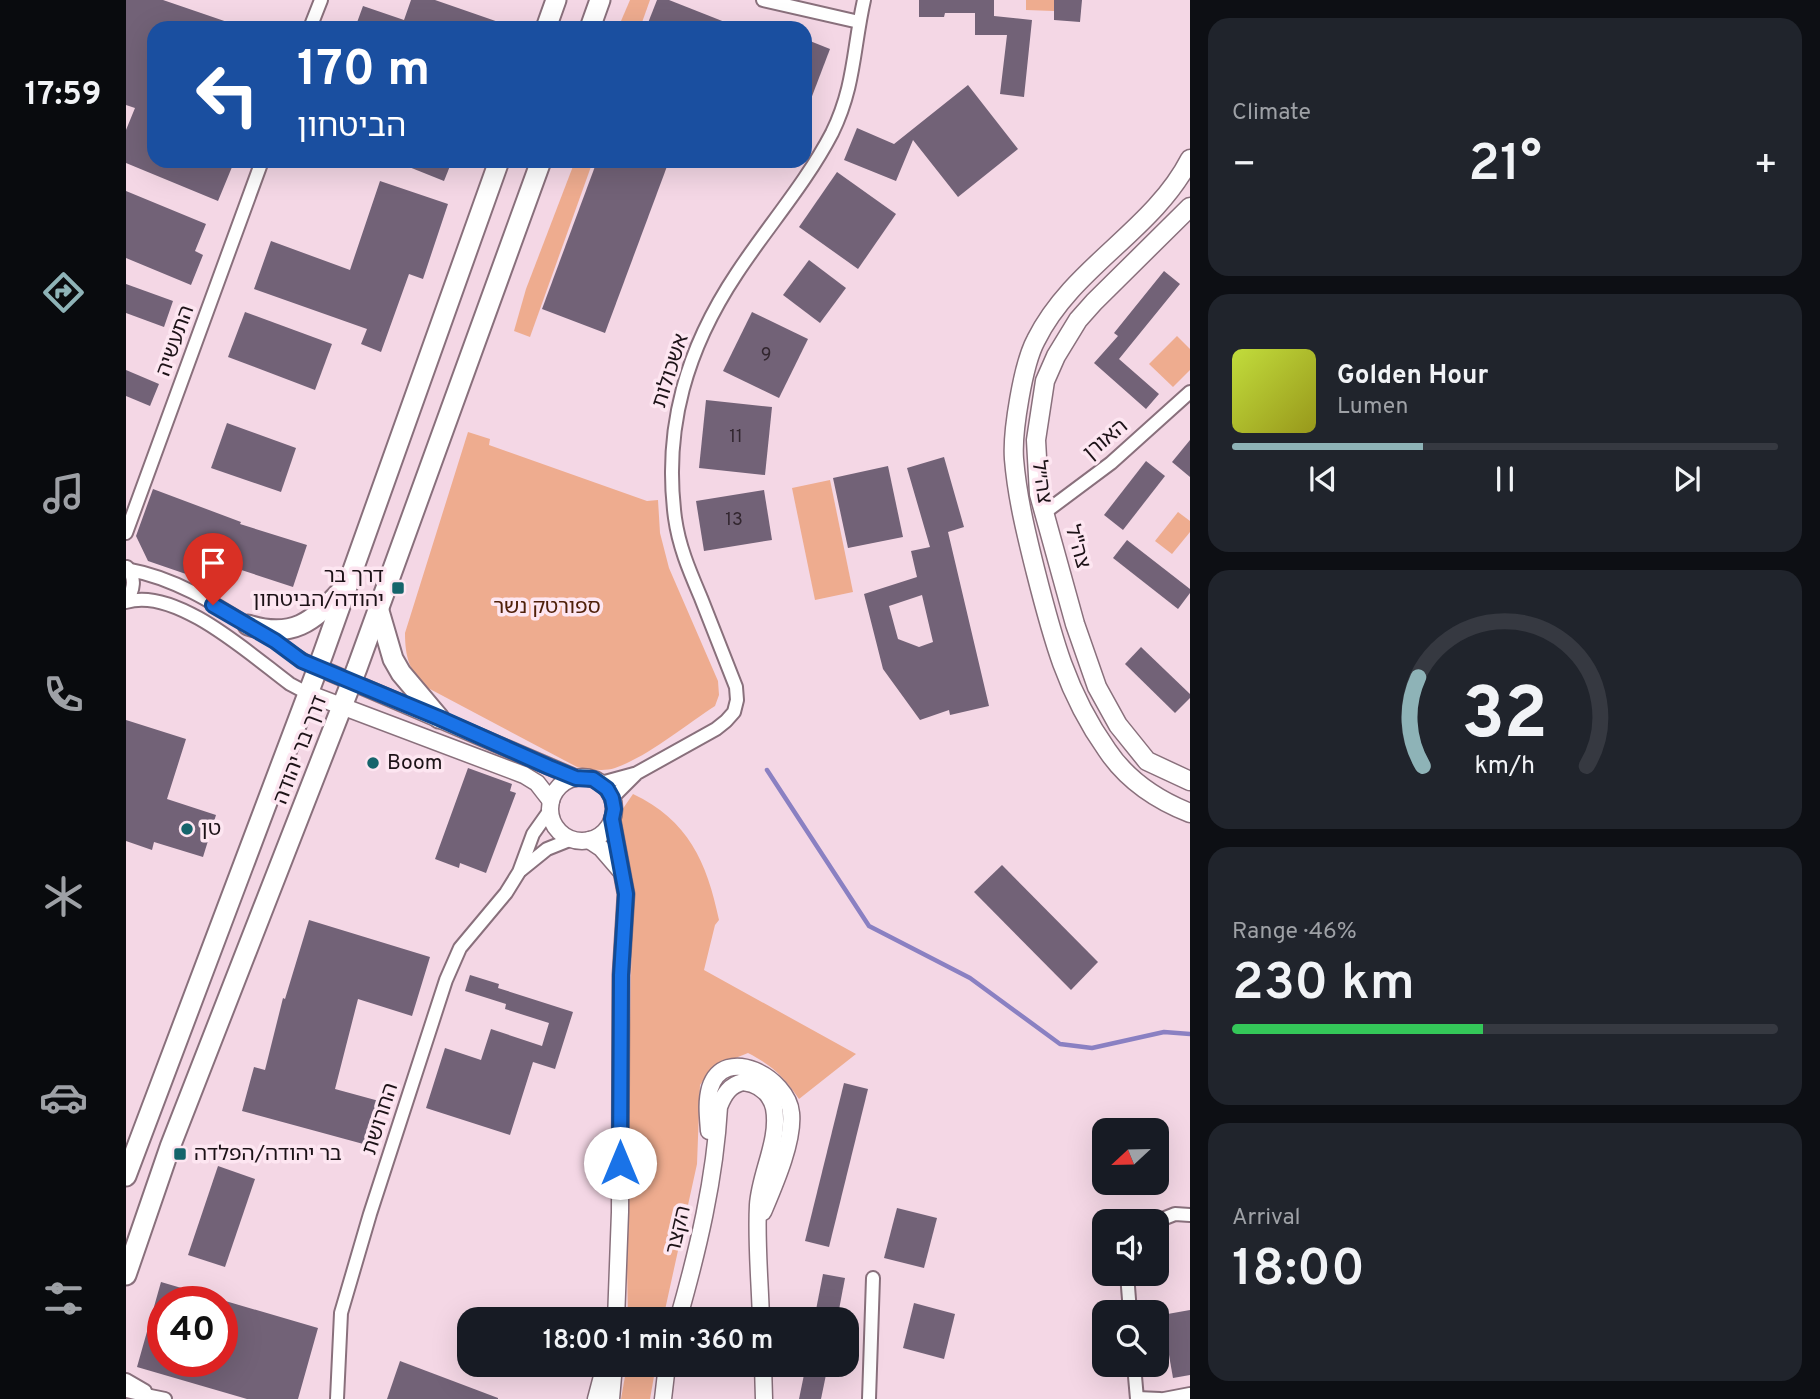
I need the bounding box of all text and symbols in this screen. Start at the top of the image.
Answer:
text: 170 m [297,41,430,103]
icon: left [182,49,273,140]
text: 17:59 [25,76,101,116]
text: Climate [1232,99,1311,128]
text: הביטחון [297,108,406,148]
text: 21° [1468,133,1542,199]
text: − [1232,142,1257,191]
text: + [1753,142,1778,191]
icon: directions [39,268,88,317]
street label: התעשיה [151,302,201,380]
street label: אשכולות [646,330,696,412]
house number: 9 [761,344,771,367]
text: Golden Hour [1337,360,1488,393]
text: Lumen [1337,393,1408,422]
street label: האורן [1078,413,1134,467]
house number: 11 [729,426,743,449]
street label: צה״ל [1025,459,1057,505]
icon: previous [1304,460,1342,498]
icon: pause [1486,460,1524,498]
icon: next [1668,460,1706,498]
icon: music [39,469,88,518]
house number: 13 [725,509,743,532]
street label: צה"ל [1058,522,1096,572]
pin [183,533,243,605]
icon: arrive [194,544,232,582]
place label: דרך בר יהודה/הביטחון [253,563,384,614]
marker: דרך בר יהודה/הביטחון [390,580,406,596]
park label: ספורטק נשר [493,594,601,621]
icon: phone [39,670,88,719]
text: 32 [1462,672,1548,764]
street label: דרך בר יהודה [268,692,334,808]
place label: Boom [387,750,442,777]
text: km/h [1475,750,1535,782]
marker: Boom [365,755,381,771]
place label: טן [201,816,221,843]
marker: טן [179,821,195,837]
icon: climate [39,872,88,921]
text: Range · 46% [1232,918,1357,947]
text: 230 km [1232,952,1415,1018]
icon: car [39,1073,88,1122]
street label: החרושת [357,1080,405,1158]
north arrow [1092,1118,1169,1195]
map controls [1092,1118,1169,1377]
position arrow [583,1126,657,1200]
place label: בר יהודה/הפלדה [194,1141,342,1168]
marker: בר יהודה/הפלדה [172,1146,188,1162]
street label: הקצר [660,1203,698,1257]
text: Arrival [1232,1204,1301,1233]
button: sound [1092,1209,1169,1286]
text: 18:00 [1232,1238,1365,1304]
icon: filters [39,1274,88,1323]
speed limit sign: 40 [147,1286,238,1377]
button: search [1092,1300,1169,1377]
text: 18:00 · 1 min · 360 m [543,1325,773,1358]

